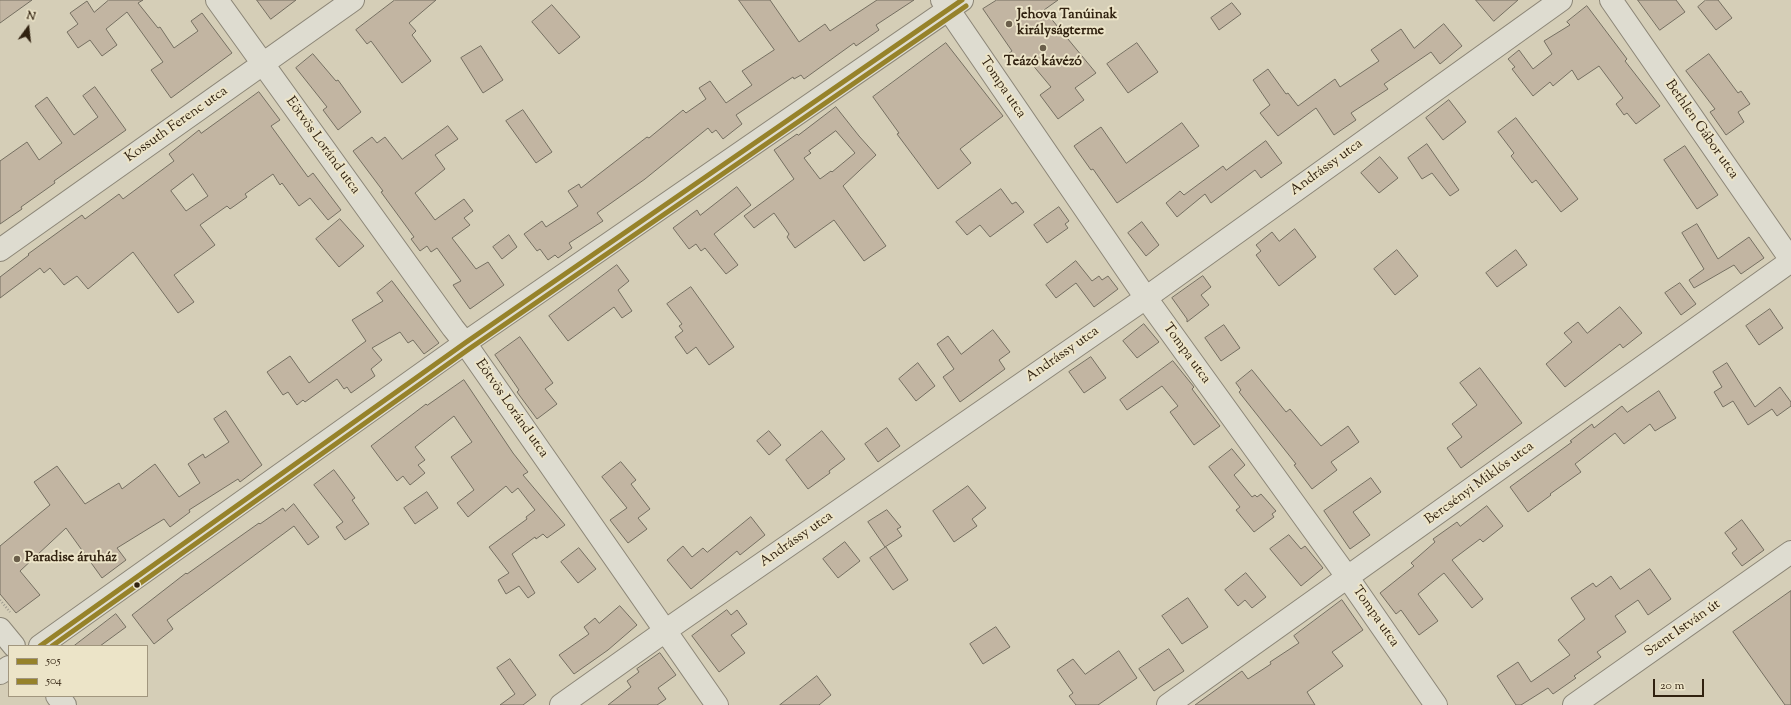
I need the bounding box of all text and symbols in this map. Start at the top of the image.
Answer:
north arrow [8,8,48,48]
text: N [25,8,37,25]
place label: Jehova Tanúinak királyságterme [1017,8,1117,40]
marker: Jehova Tanúinak királyságterme [1004,19,1014,29]
marker: Teázó kávézó [1038,43,1048,53]
street label: Tompa utca [975,54,1029,122]
place label: Teázó kávézó [1004,55,1082,71]
street label: Bethlen Gábor utca [1661,77,1741,183]
street label: Kossuth Ferenc utca [123,83,231,167]
street label: Eötvös Loránd utca [281,94,363,198]
street label: Andrássy utca [1287,136,1367,200]
street label: Tompa utca [1158,321,1214,387]
street label: Andrássy utca [1023,324,1103,386]
street label: Eötvös Loránd utca [471,357,551,461]
street label: Bercsényi Miklós utca [1422,439,1538,529]
street label: Andrássy utca [757,509,837,571]
place label: Paradise áruház [25,551,117,567]
marker: Paradise áruház [12,554,22,564]
unlabelled marker [132,580,142,590]
street label: Tompa utca [1348,583,1402,651]
street label: Szent István út [1642,597,1724,661]
legend [8,645,148,697]
text: 505 [46,652,61,670]
scale bar [1655,671,1706,697]
text: 504 [46,672,62,690]
text: 20 m [1660,677,1684,695]

